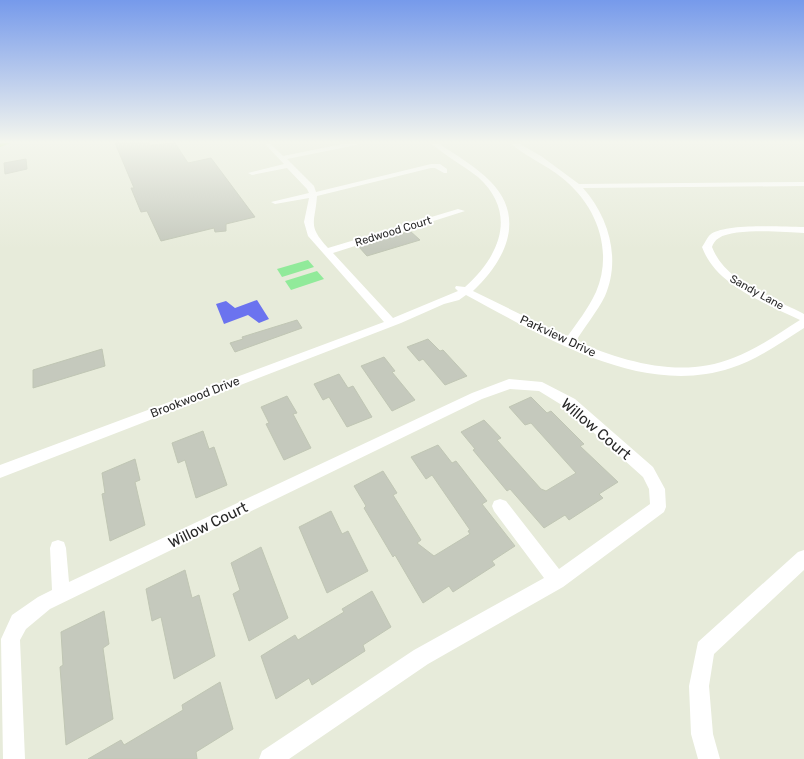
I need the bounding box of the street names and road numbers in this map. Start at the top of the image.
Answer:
street label: Redwood Court [353,213,434,249]
street label: Sandy Lane [727,272,786,313]
street label: Parkview Drive [518,312,598,360]
street label: Brookwood Drive [148,373,242,420]
street label: Willow Court [557,394,635,464]
street label: Willow Court [165,498,251,552]

